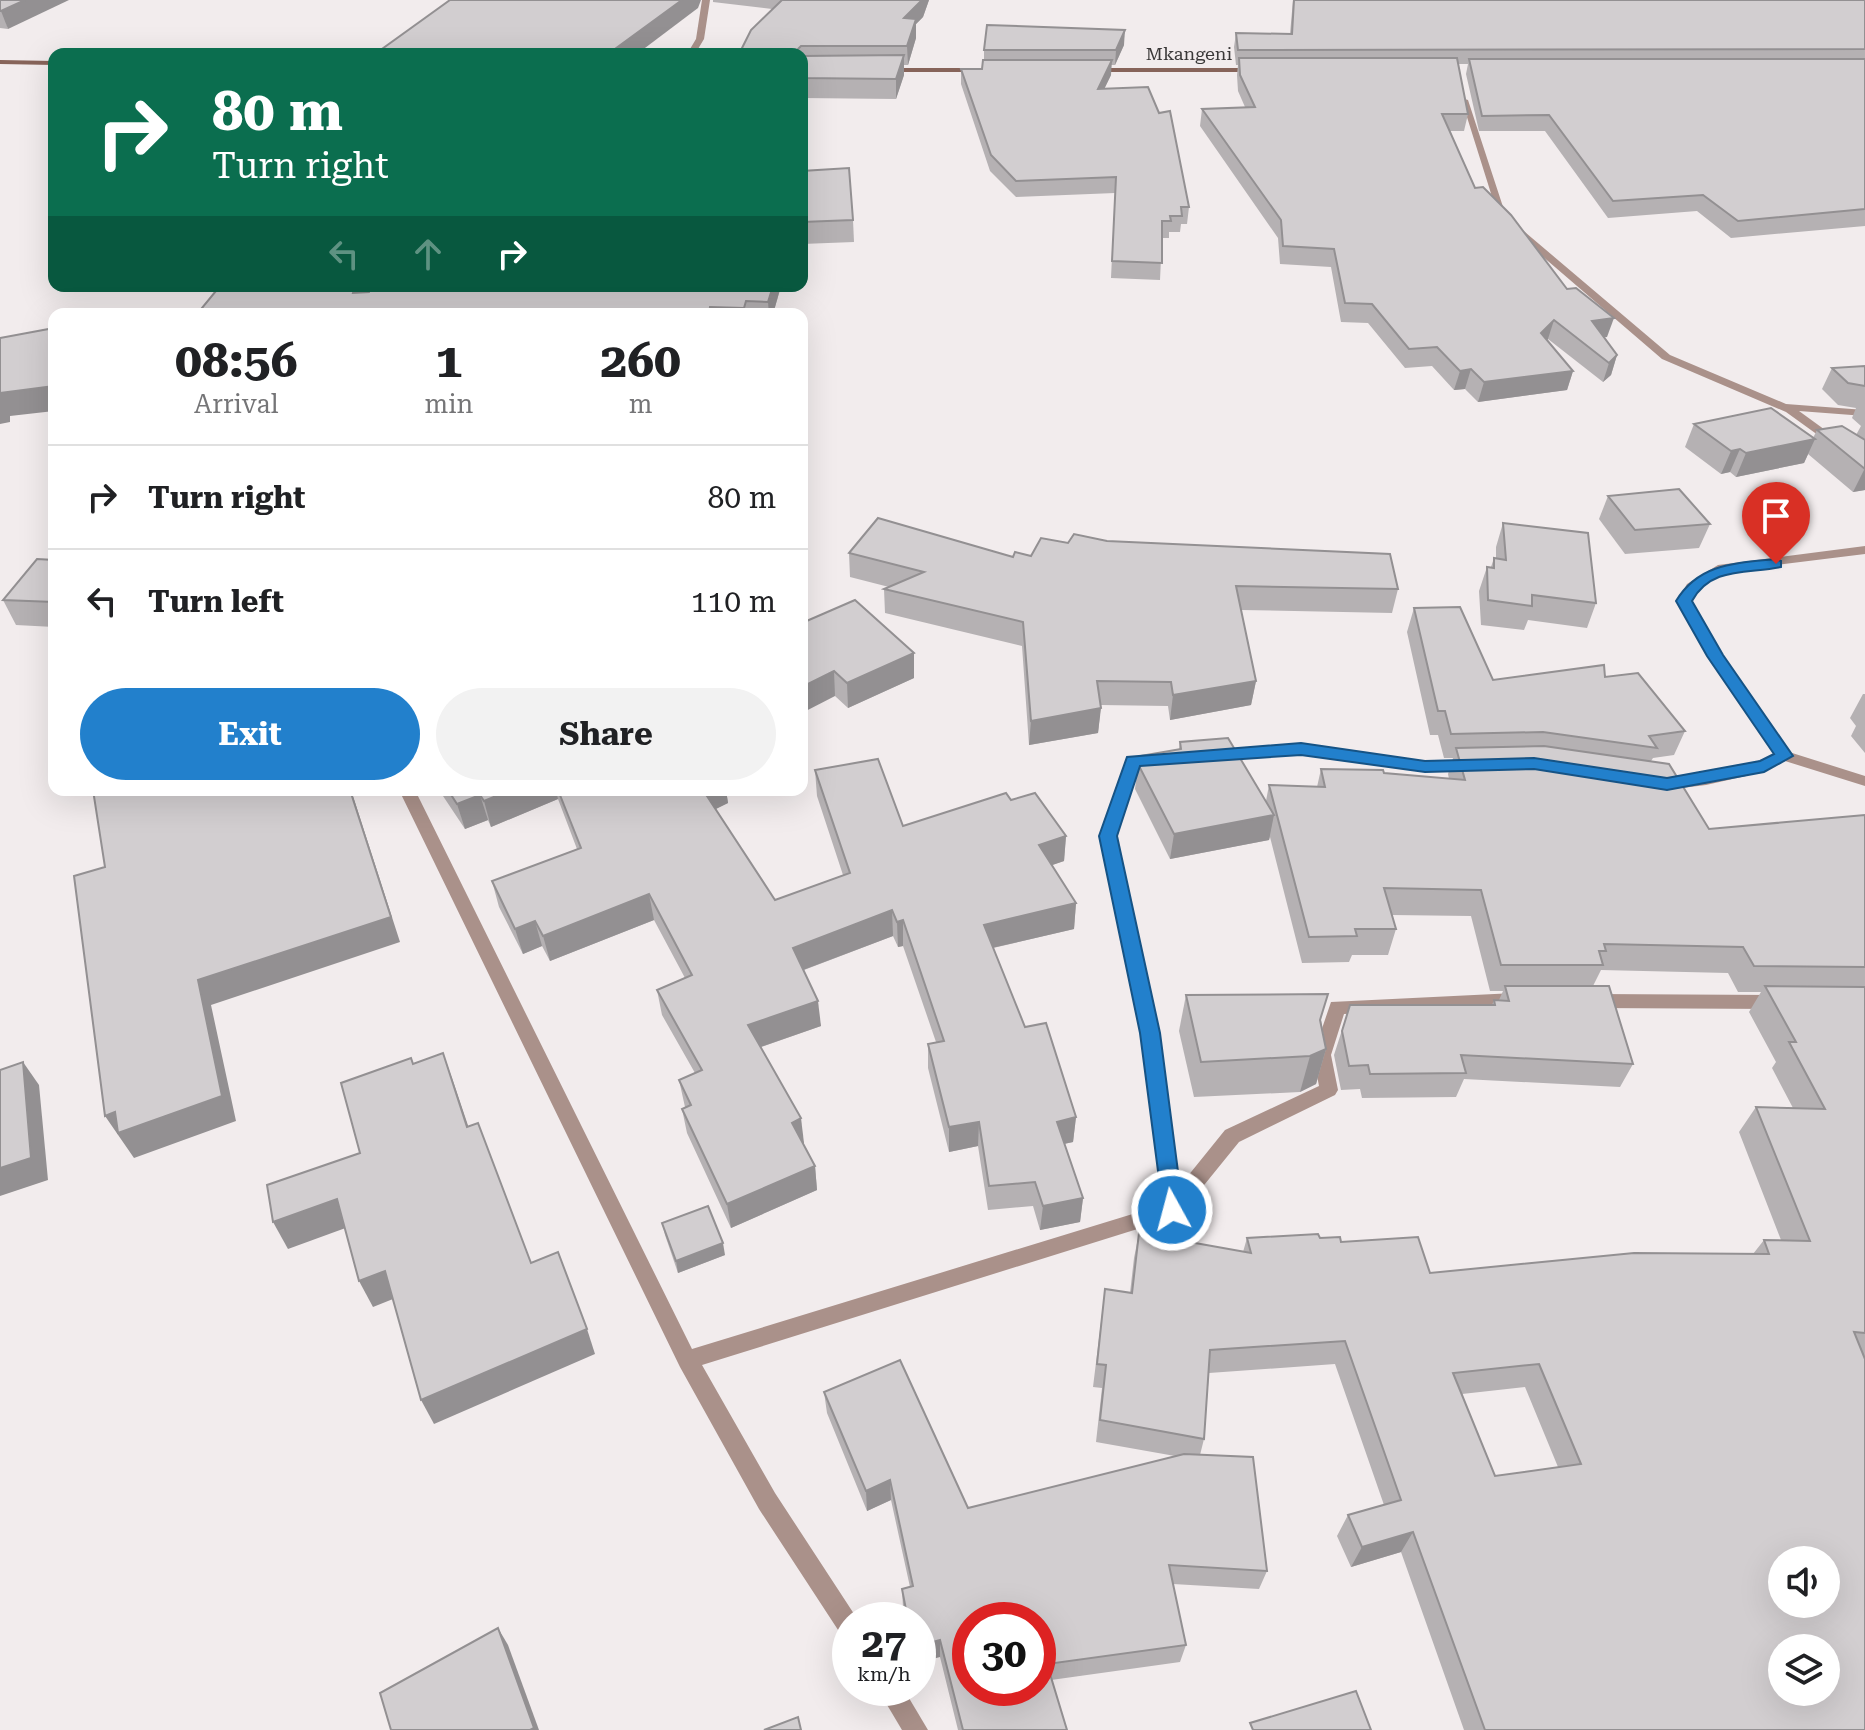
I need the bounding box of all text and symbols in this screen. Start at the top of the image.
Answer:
street label: Mkangeni [1146,43,1232,64]
text: 80 m [212,78,343,144]
icon: right [80,80,184,184]
text: Turn right [212,145,389,187]
icon: left [322,232,366,276]
icon: ahead [406,232,450,276]
icon: right [490,232,534,276]
text: 08:56 [175,333,298,389]
text: 1 [435,333,462,389]
text: 260 [600,333,681,389]
text: Arrival [194,389,279,419]
text: min [425,389,473,419]
text: m [629,389,653,419]
icon: right [80,475,124,519]
text: Turn right [148,480,305,515]
text: 80 m [707,480,776,515]
pin [1742,482,1810,564]
icon: arrive [1754,494,1798,538]
icon: left [80,579,124,623]
text: Turn left [148,584,284,619]
text: 110 m [691,584,776,619]
button: Exit [80,688,420,780]
button: Share [436,688,776,780]
position arrow [1130,1168,1214,1252]
map controls [1768,1546,1840,1706]
button: sound [1768,1546,1840,1618]
speed limit sign: 30 [952,1602,1056,1706]
text: 27 [862,1620,906,1667]
button: layers [1768,1634,1840,1706]
text: km/h [857,1662,911,1686]

